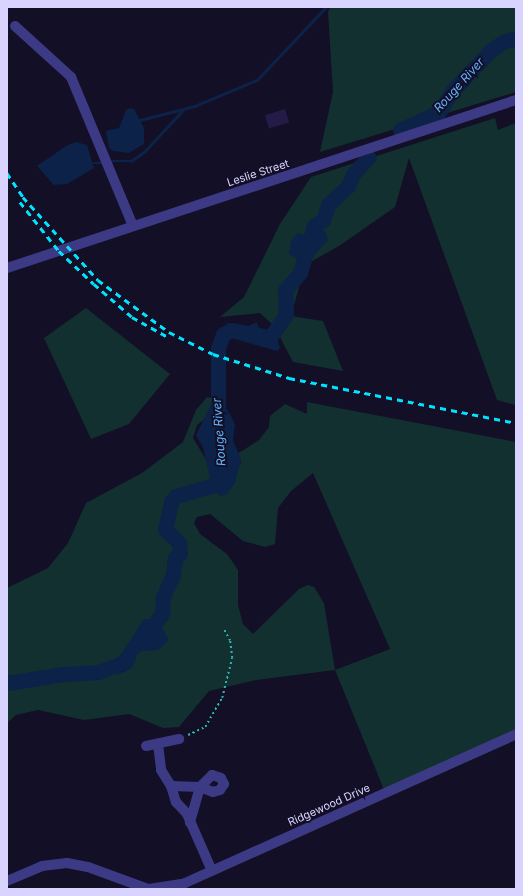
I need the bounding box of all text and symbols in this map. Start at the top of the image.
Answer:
water label: Rouge River [431,55,487,115]
street label: Leslie Street [225,157,291,189]
water label: Rouge River [209,398,229,466]
street label: Ridgewood Drive [286,781,372,829]

